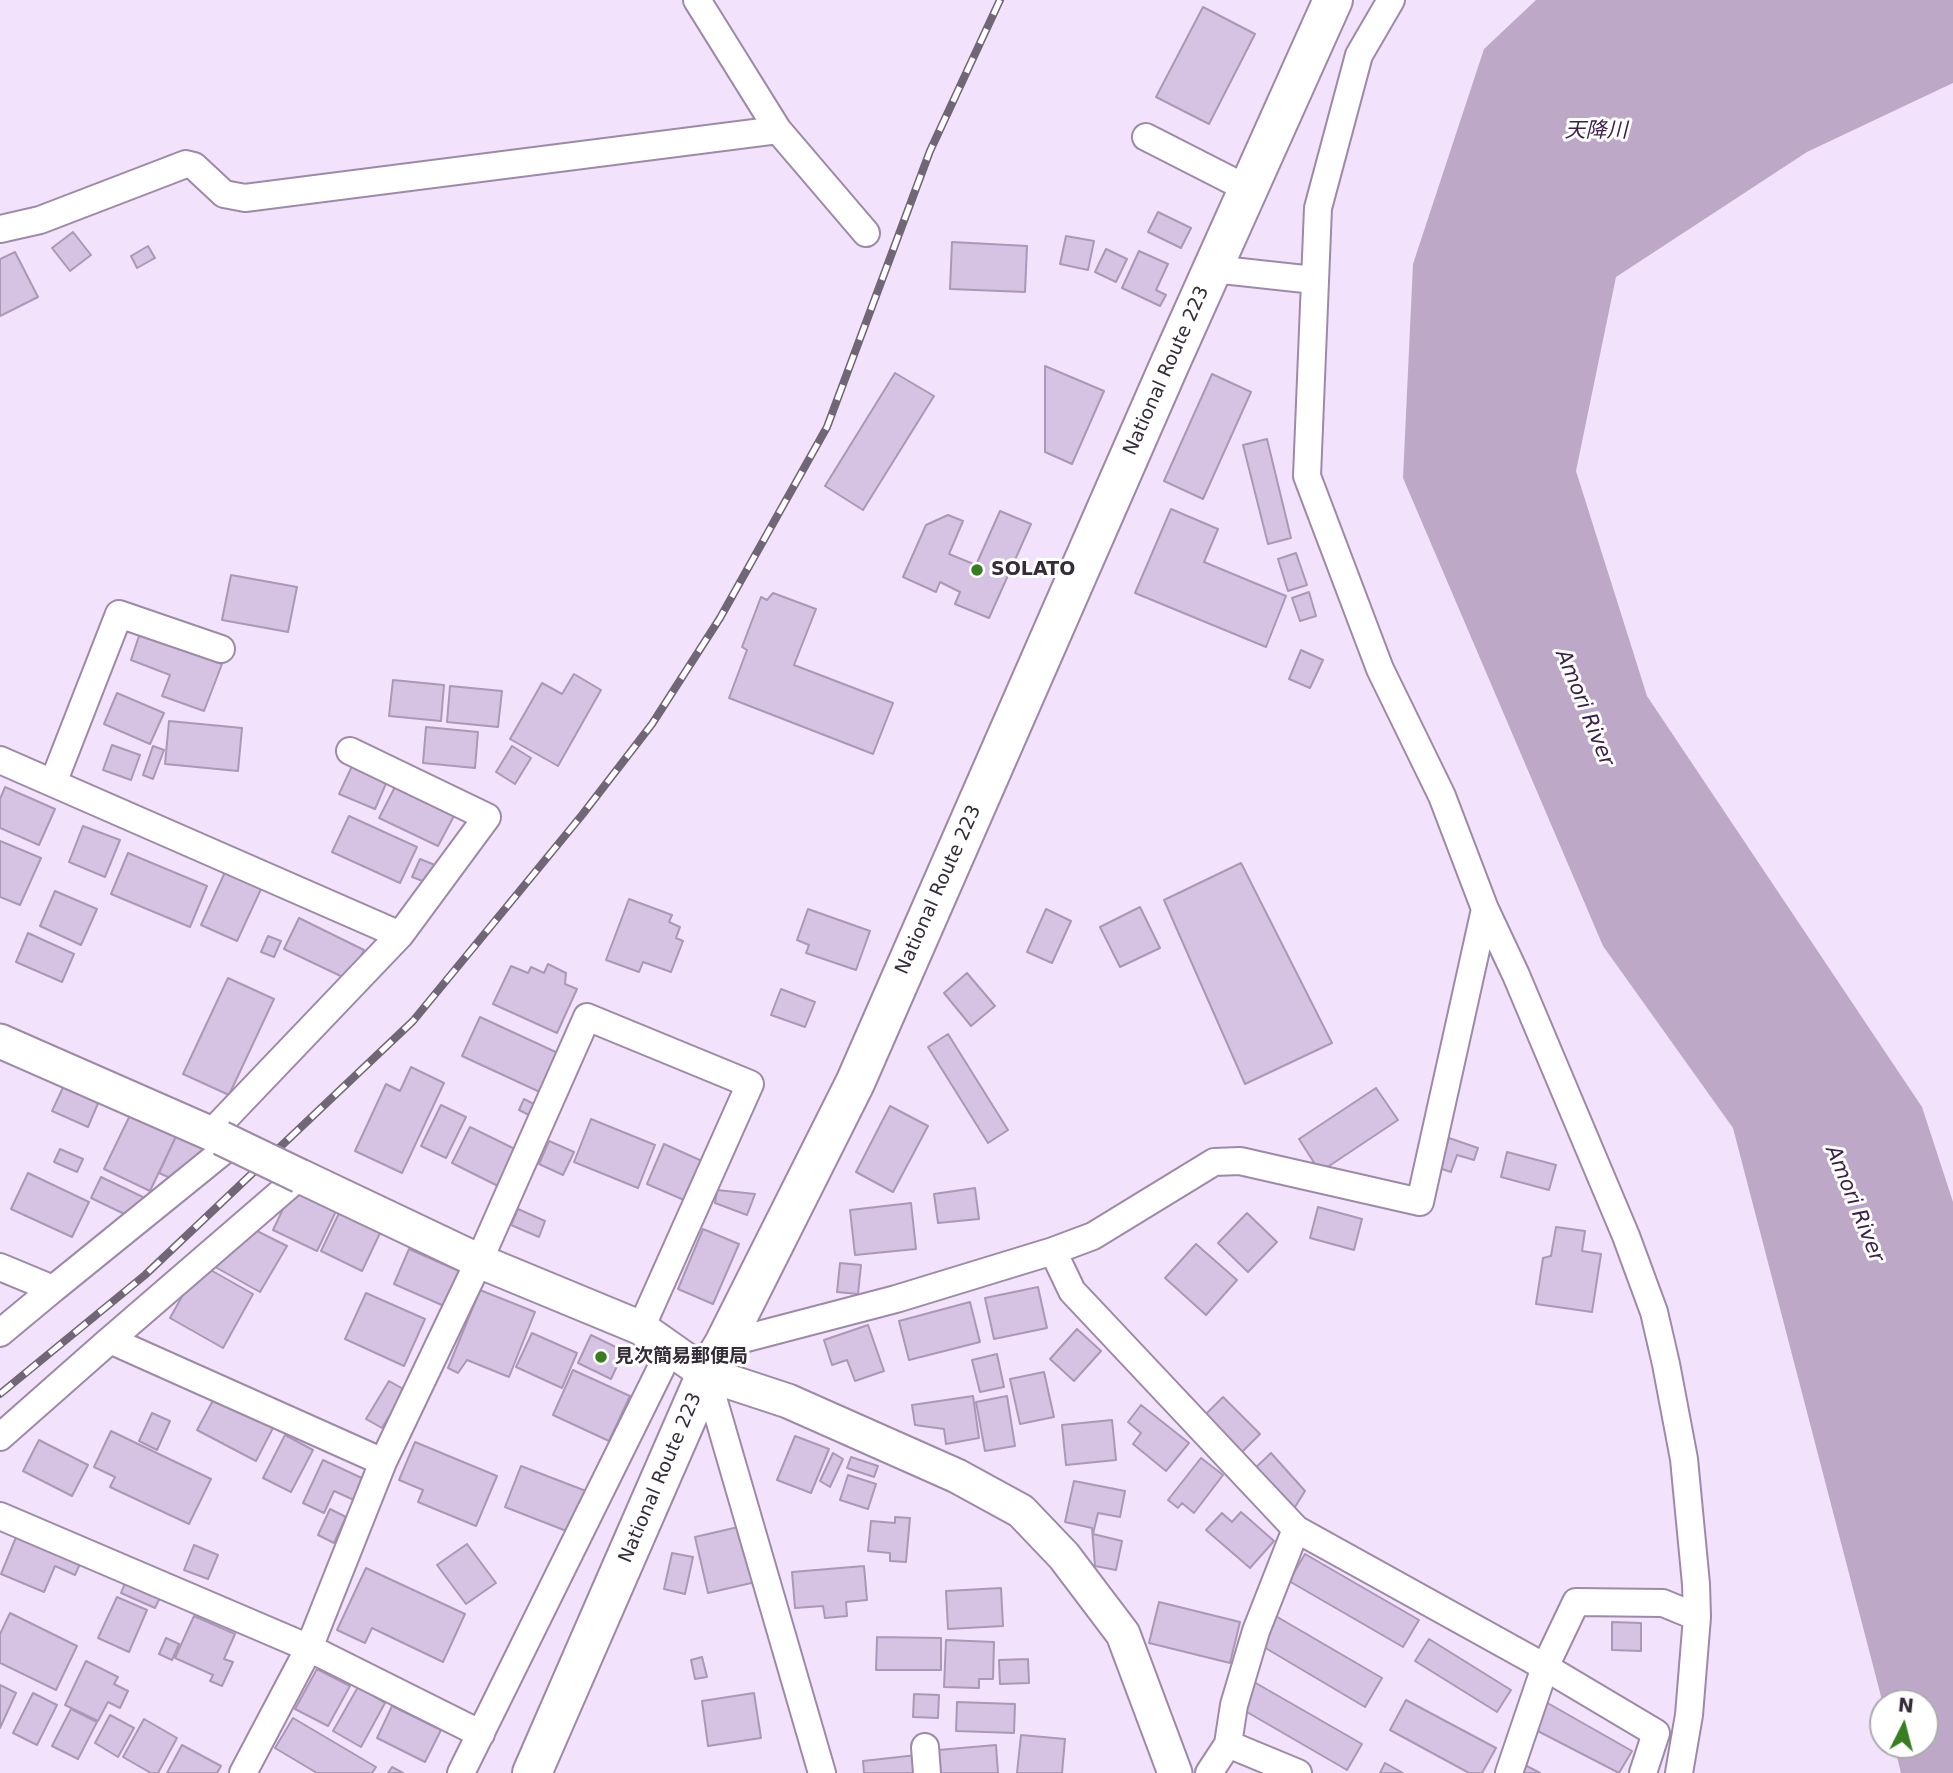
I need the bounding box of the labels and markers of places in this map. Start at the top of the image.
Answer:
place label: SOLATO [991,559,1075,581]
marker: SOLATO [969,562,985,578]
place label: 見次簡易郵便局 [615,1346,748,1368]
marker: 見次簡易郵便局 [593,1349,609,1365]

